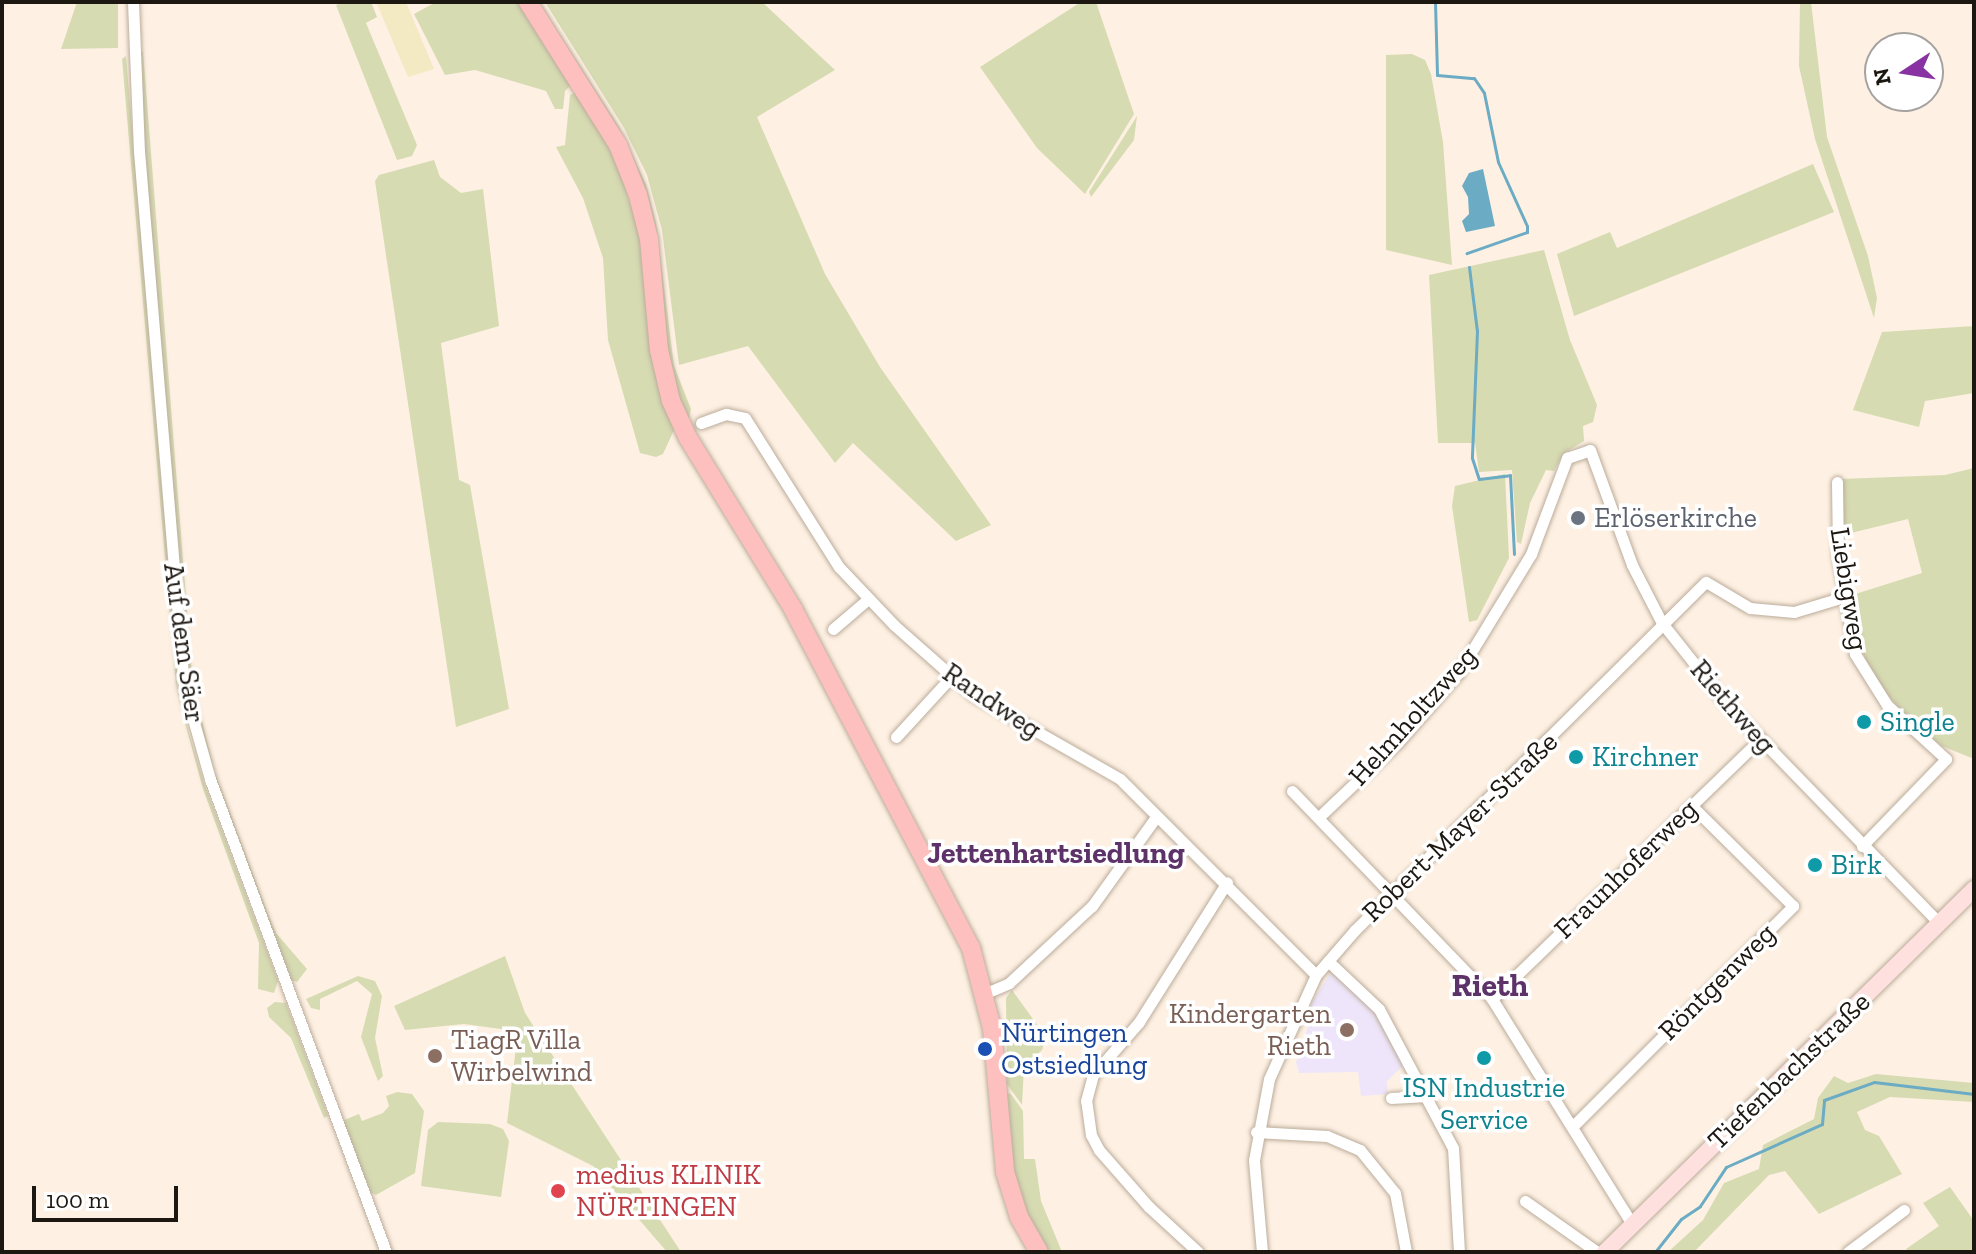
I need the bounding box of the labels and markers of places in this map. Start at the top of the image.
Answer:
place label: Erlöserkirche [1594,501,1757,535]
marker: Erlöserkirche [1569,509,1587,527]
place label: Single [1880,705,1955,739]
marker: Single [1855,713,1873,731]
place label: Kirchner [1592,740,1699,774]
marker: Kirchner [1567,748,1585,766]
place label: Birk [1831,848,1882,882]
marker: Birk [1806,856,1824,874]
place label: Kindergarten Rieth [1169,997,1331,1063]
place label: Nürtingen Ostsiedlung [1001,1016,1147,1082]
marker: Kindergarten Rieth [1338,1021,1356,1039]
place label: TiagR Villa Wirbelwind [451,1023,592,1089]
marker: Nürtingen Ostsiedlung [976,1040,994,1058]
marker: TiagR Villa Wirbelwind [426,1047,444,1065]
marker: ISN Industrie Service [1475,1049,1493,1067]
place label: ISN Industrie Service [1403,1071,1565,1137]
place label: medius KLINIK NÜRTINGEN [576,1158,761,1224]
marker: medius KLINIK NÜRTINGEN [547,1180,569,1202]

